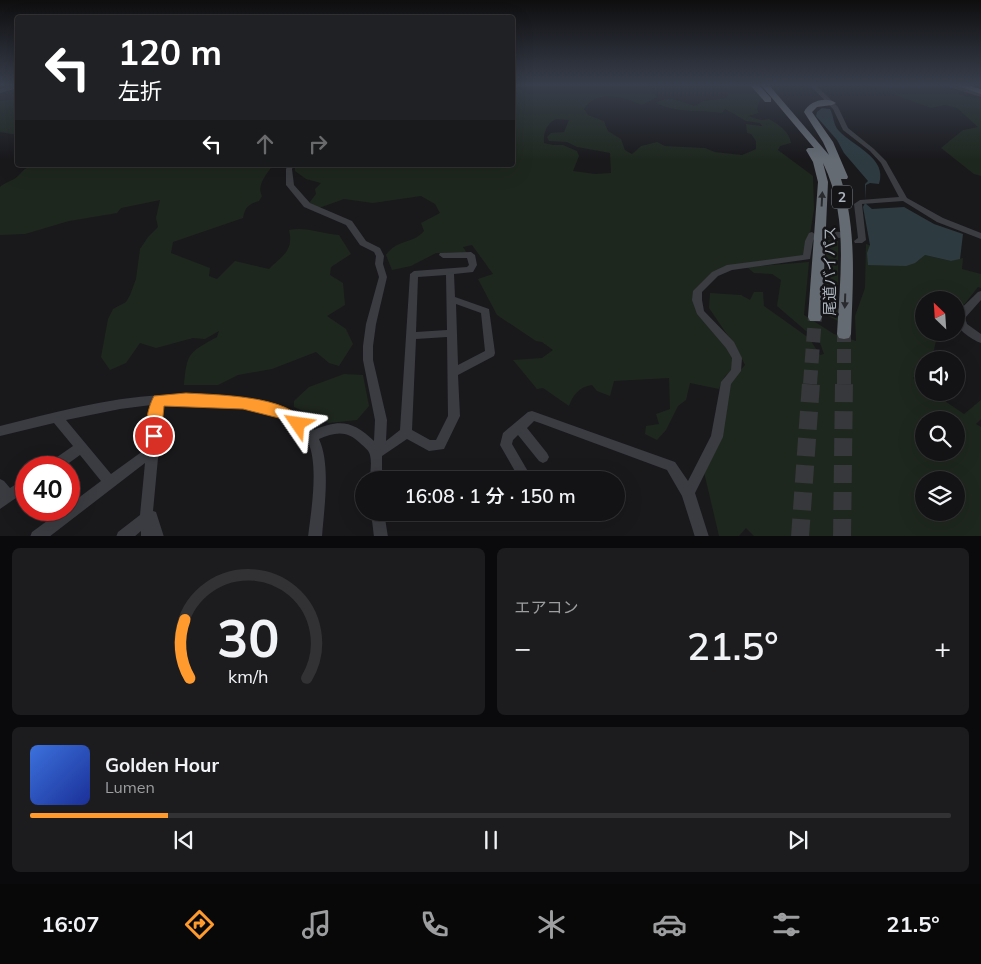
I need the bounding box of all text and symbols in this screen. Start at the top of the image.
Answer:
text: 120 m [118,30,222,74]
icon: left [35,35,100,100]
text: 左折 [118,77,162,105]
icon: left [198,130,226,158]
icon: ahead [251,130,279,158]
icon: right [304,130,332,158]
road number: 2 [832,186,852,208]
one-way arrow [819,190,827,206]
street label: 尾道バイパス [820,226,839,316]
north arrow [915,291,965,341]
map controls [915,291,965,521]
one-way arrow [841,293,849,309]
button: sound [915,351,965,401]
position arrow [271,397,323,449]
button: search [915,411,965,461]
pin [133,415,175,457]
icon: arrive [140,422,168,450]
speed limit sign: 40 [15,456,80,521]
button: layers [915,471,965,521]
text: 16:08 · 1 分 · 150 m [404,484,576,508]
text: エアコン [515,597,579,617]
text: 30 [217,605,279,670]
text: 21.5° [687,622,779,670]
text: − [515,630,531,665]
text: + [934,630,951,665]
text: km/h [228,665,268,687]
text: Golden Hour [105,753,219,777]
text: Lumen [105,777,155,797]
icon: previous [170,826,198,854]
icon: pause [477,826,505,854]
icon: next [784,826,812,854]
icon: directions [182,907,217,942]
icon: music [299,907,334,942]
icon: phone [417,907,452,942]
icon: climate [534,907,569,942]
icon: car [652,907,687,942]
icon: filters [769,907,804,942]
text: 16:07 [41,910,99,938]
text: 21.5° [886,910,940,938]

